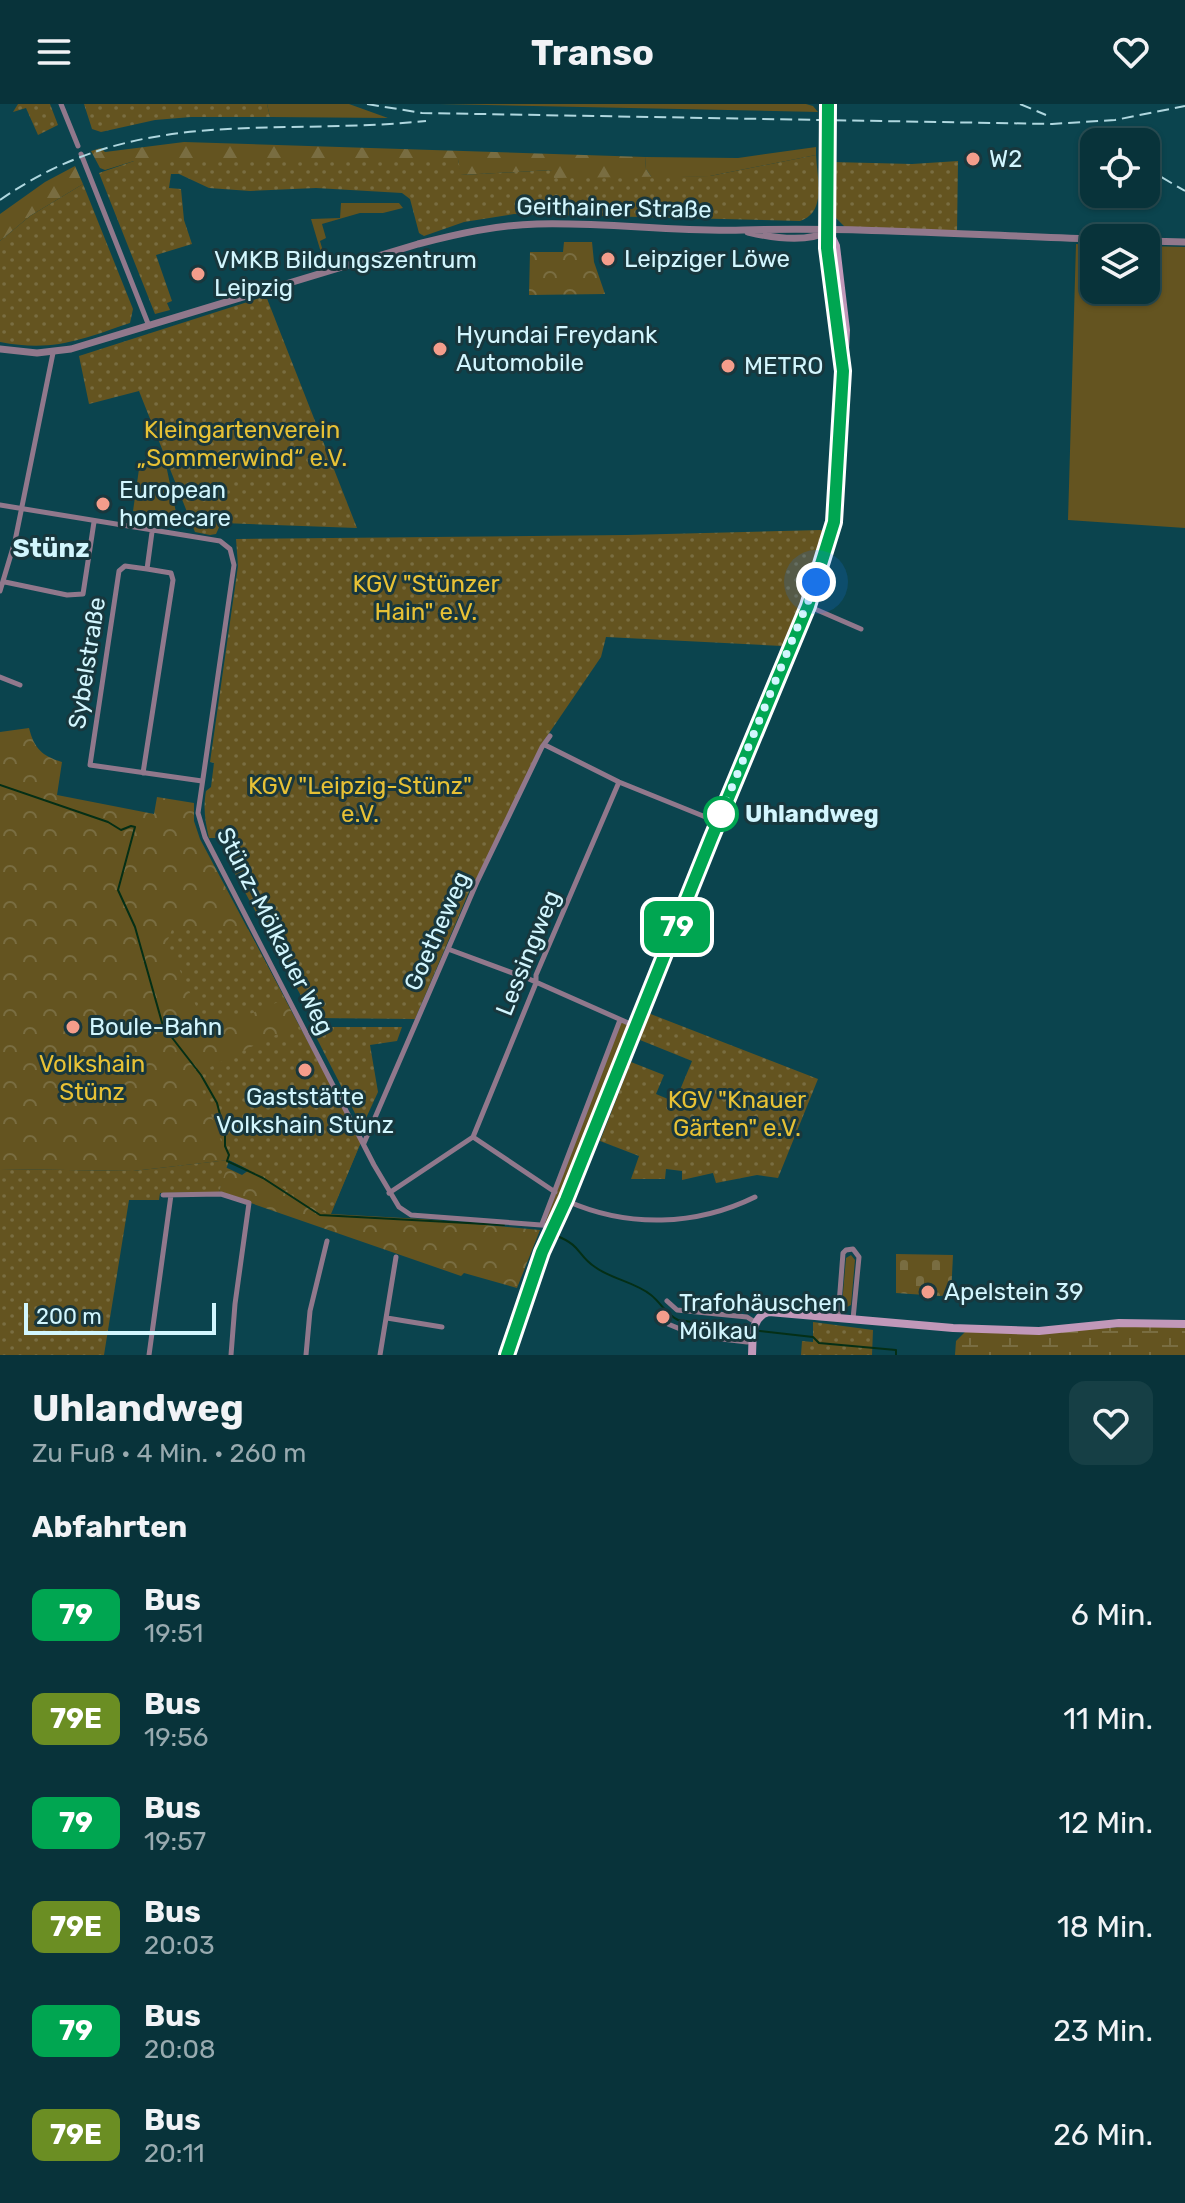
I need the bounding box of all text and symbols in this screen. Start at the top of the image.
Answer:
icon: menu [32,30,76,74]
icon: heart [1109,30,1153,74]
text: Transo [531,31,654,74]
map controls [1080,128,1160,304]
button: locate [1080,128,1160,208]
place label: W2 [989,145,1022,173]
marker: W2 [964,150,982,168]
street label: Geithainer Straße [516,192,712,224]
button: layers [1080,224,1160,304]
place label: Leipziger Löwe [624,245,790,273]
place label: VMKB Bildungszentrum Leipzig [214,246,477,302]
marker: Leipziger Löwe [599,250,617,268]
marker: VMKB Bildungszentrum Leipzig [189,265,207,283]
place label: Hyundai Freydank Automobile [456,321,658,377]
marker: Hyundai Freydank Automobile [431,340,449,358]
place label: METRO [744,352,823,380]
marker: METRO [719,357,737,375]
park label: Kleingartenverein „Sommerwind“ e.V. [137,416,347,472]
place label: European homecare [119,476,231,532]
marker: European homecare [94,495,112,513]
district label: Stünz [12,533,90,564]
your location [796,562,836,602]
park label: KGV "Stünzer Hain" e.V. [352,570,500,626]
street label: Sybelstraße [63,595,111,731]
park label: KGV "Leipzig-Stünz" e.V. [248,772,472,828]
marker: Uhlandweg [704,797,738,831]
place label: Uhlandweg [745,800,879,828]
street label: Stünz-Mölkauer Weg [211,823,339,1039]
street label: Goetheweg [398,867,476,995]
street label: Lessingweg [490,886,566,1020]
line badge: 79 [641,901,713,953]
text: 79 [660,910,694,943]
place label: Boule-Bahn [89,1013,222,1041]
marker: Boule-Bahn [64,1018,82,1036]
park label: Volkshain Stünz [39,1050,145,1106]
marker: Gaststätte Volkshain Stünz [296,1061,314,1079]
place label: Gaststätte Volkshain Stünz [216,1083,394,1139]
park label: KGV "Knauer Gärten" e.V. [668,1086,806,1142]
place label: Apelstein 39 [944,1278,1084,1306]
marker: Apelstein 39 [919,1283,937,1301]
place label: Trafohäuschen Mölkau [679,1289,846,1345]
scale bar [24,1299,216,1335]
text: 200 m [36,1303,102,1330]
marker: Trafohäuschen Mölkau [654,1308,672,1326]
button: heart [1069,1381,1153,1465]
text: Uhlandweg [32,1385,244,1431]
text: Zu Fuß · 4 Min. · 260 m [32,1438,306,1469]
text: Abfahrten [32,1509,187,1545]
text: Bus [144,1582,201,1618]
text: 6 Min. [1071,1597,1153,1633]
text: 79 [59,1598,93,1631]
text: 19:51 [144,1618,203,1649]
text: Bus [144,1686,201,1722]
text: 11 Min. [1063,1701,1153,1737]
text: 79E [50,1702,102,1735]
text: 19:56 [144,1722,208,1753]
text: Bus [144,1790,201,1826]
text: 12 Min. [1058,1805,1153,1841]
text: 79 [59,1806,93,1839]
text: 19:57 [144,1826,206,1857]
text: Bus [144,1894,201,1930]
text: 18 Min. [1057,1909,1153,1945]
text: 79E [50,1910,102,1943]
text: 20:03 [144,1930,215,1961]
text: Bus [144,1998,201,2034]
text: 23 Min. [1053,2013,1153,2049]
text: 79 [59,2014,93,2047]
text: 20:08 [144,2034,215,2065]
text: Bus [144,2102,201,2138]
text: 26 Min. [1053,2117,1153,2153]
text: 79E [50,2118,102,2151]
text: 20:11 [144,2138,205,2169]

